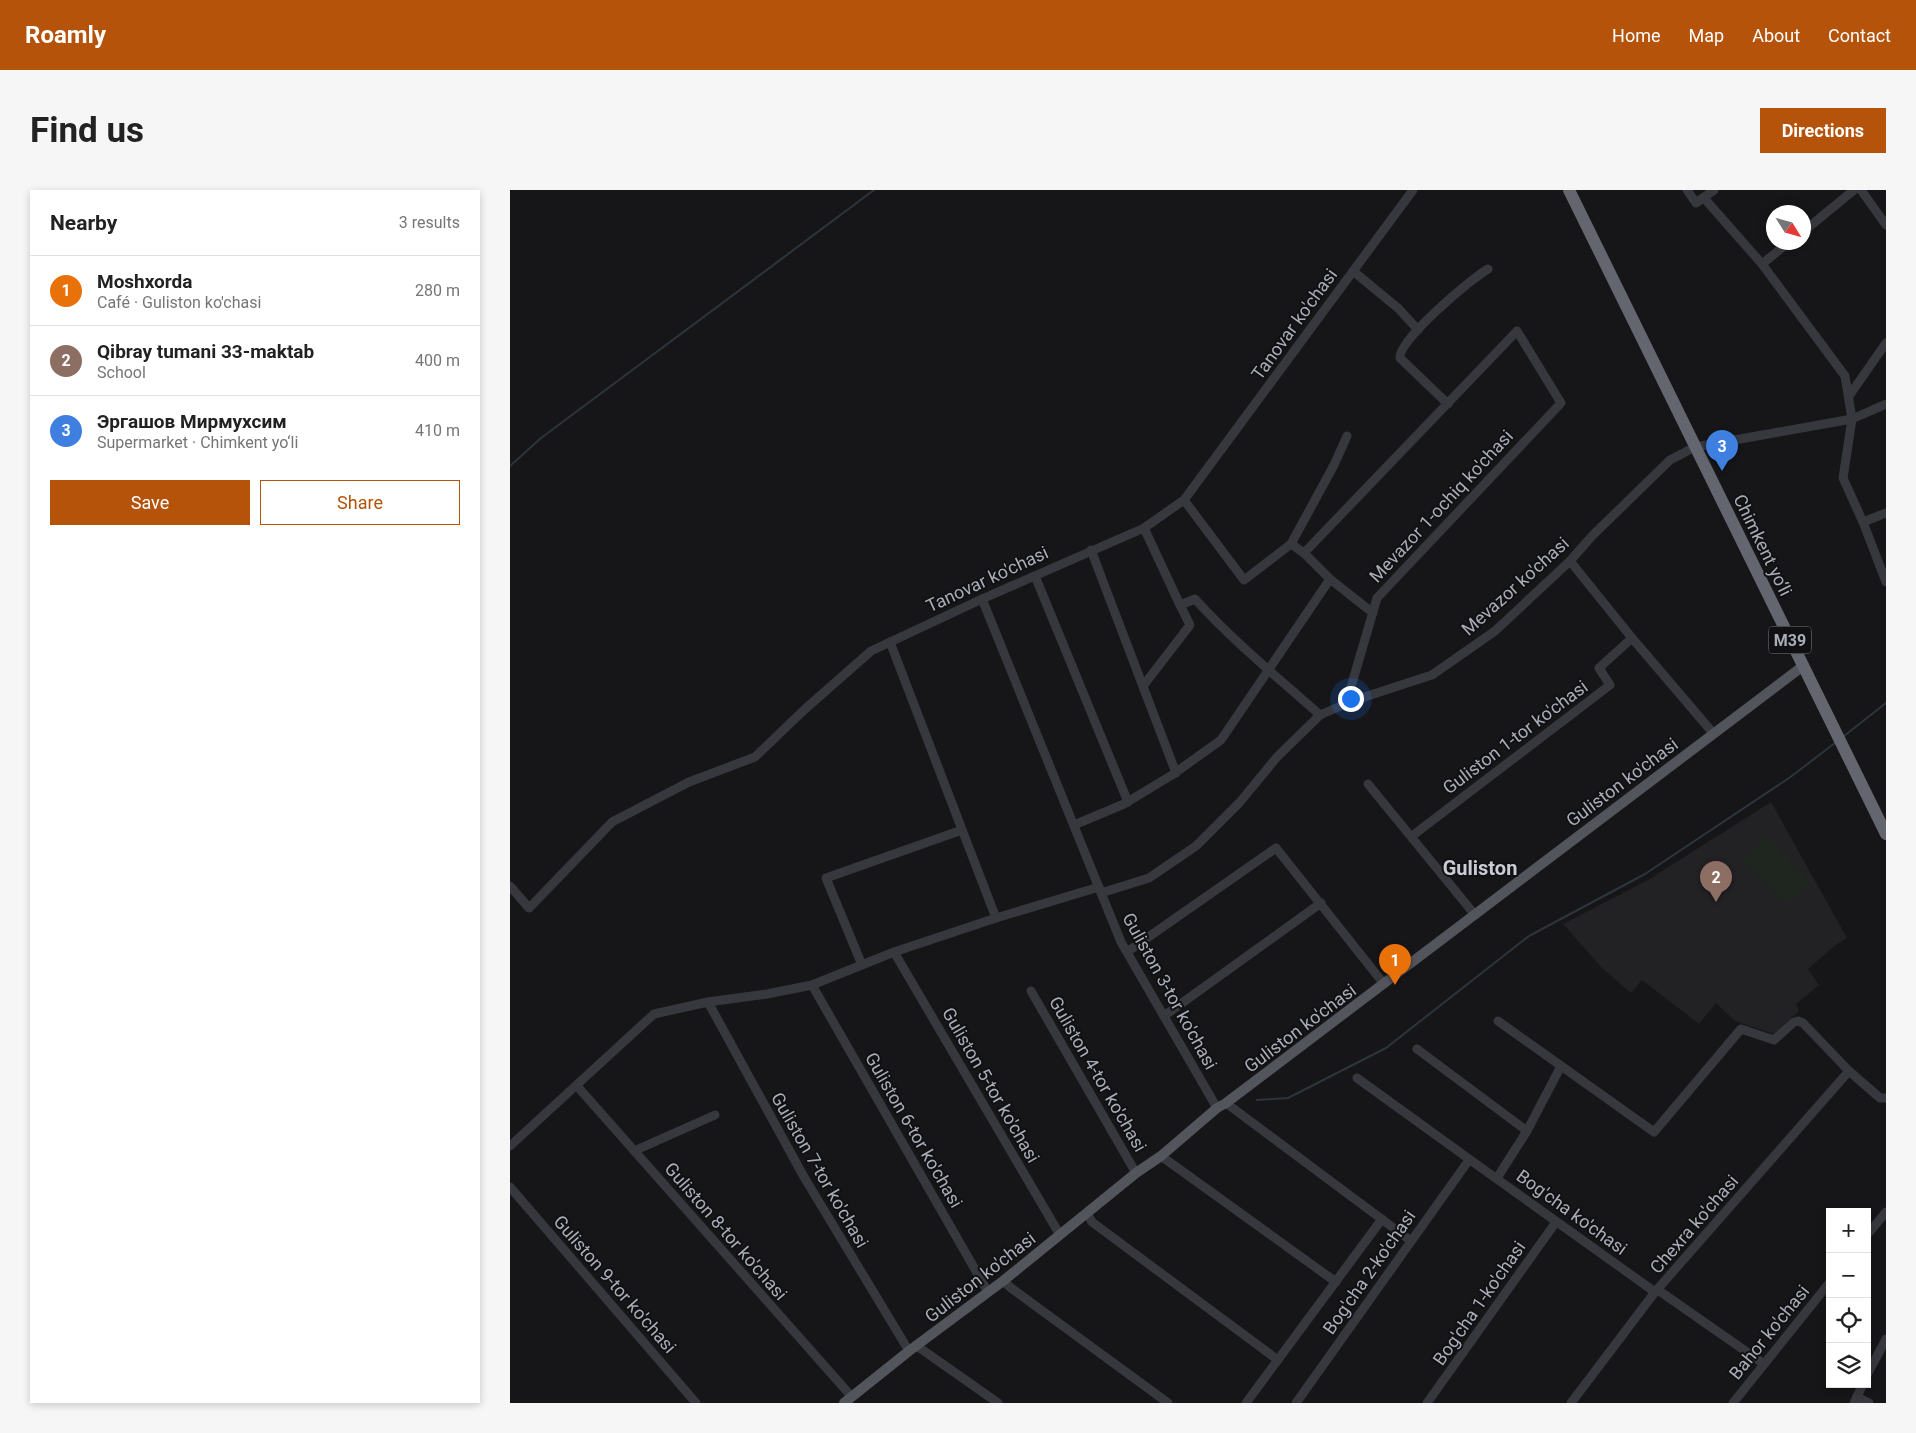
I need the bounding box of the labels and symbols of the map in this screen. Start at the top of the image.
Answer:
north arrow [1766,205,1811,250]
street label: Tanovar ko'chasi [1247,264,1341,384]
street label: Mevazor 1-ochiq ko'chasi [1365,426,1517,586]
pin: 3 [1706,430,1738,471]
street label: Chimkent yo‘li [1729,491,1797,599]
street label: Mevazor ko'chasi [1457,532,1573,640]
street label: Tanovar ko'chasi [923,542,1051,616]
road number: M39 [1769,626,1811,654]
street label: Guliston 1-tor ko'chasi [1438,676,1592,798]
your location [1338,686,1364,712]
street label: Guliston ko'chasi [1562,733,1682,831]
district label: Guliston [1443,856,1517,880]
pin: 2 [1700,861,1732,902]
street label: Guliston 3-tor ko'chasi [1118,909,1222,1073]
pin: 1 [1379,944,1411,985]
street label: Guliston ko'chasi [1240,979,1360,1077]
street label: Guliston 4-tor ko'chasi [1045,993,1151,1155]
street label: Guliston 5-tor ko'chasi [938,1004,1044,1166]
street label: Guliston 6-tor ko'chasi [861,1049,967,1211]
street label: Guliston 7-tor ko'chasi [767,1089,873,1251]
street label: Guliston 8-tor ko'chasi [660,1158,792,1304]
street label: Bog'cha ko'chasi [1513,1165,1631,1259]
street label: Chexra ko'chasi [1645,1170,1743,1278]
street label: Bog'cha 2-ko'chasi [1318,1206,1420,1338]
street label: Guliston 9-tor ko'chasi [549,1211,681,1357]
street label: Guliston ko'chasi [921,1227,1039,1327]
street label: Bog'cha 1-ko'chasi [1428,1237,1530,1369]
street label: Bahor ko'chasi [1725,1281,1813,1383]

